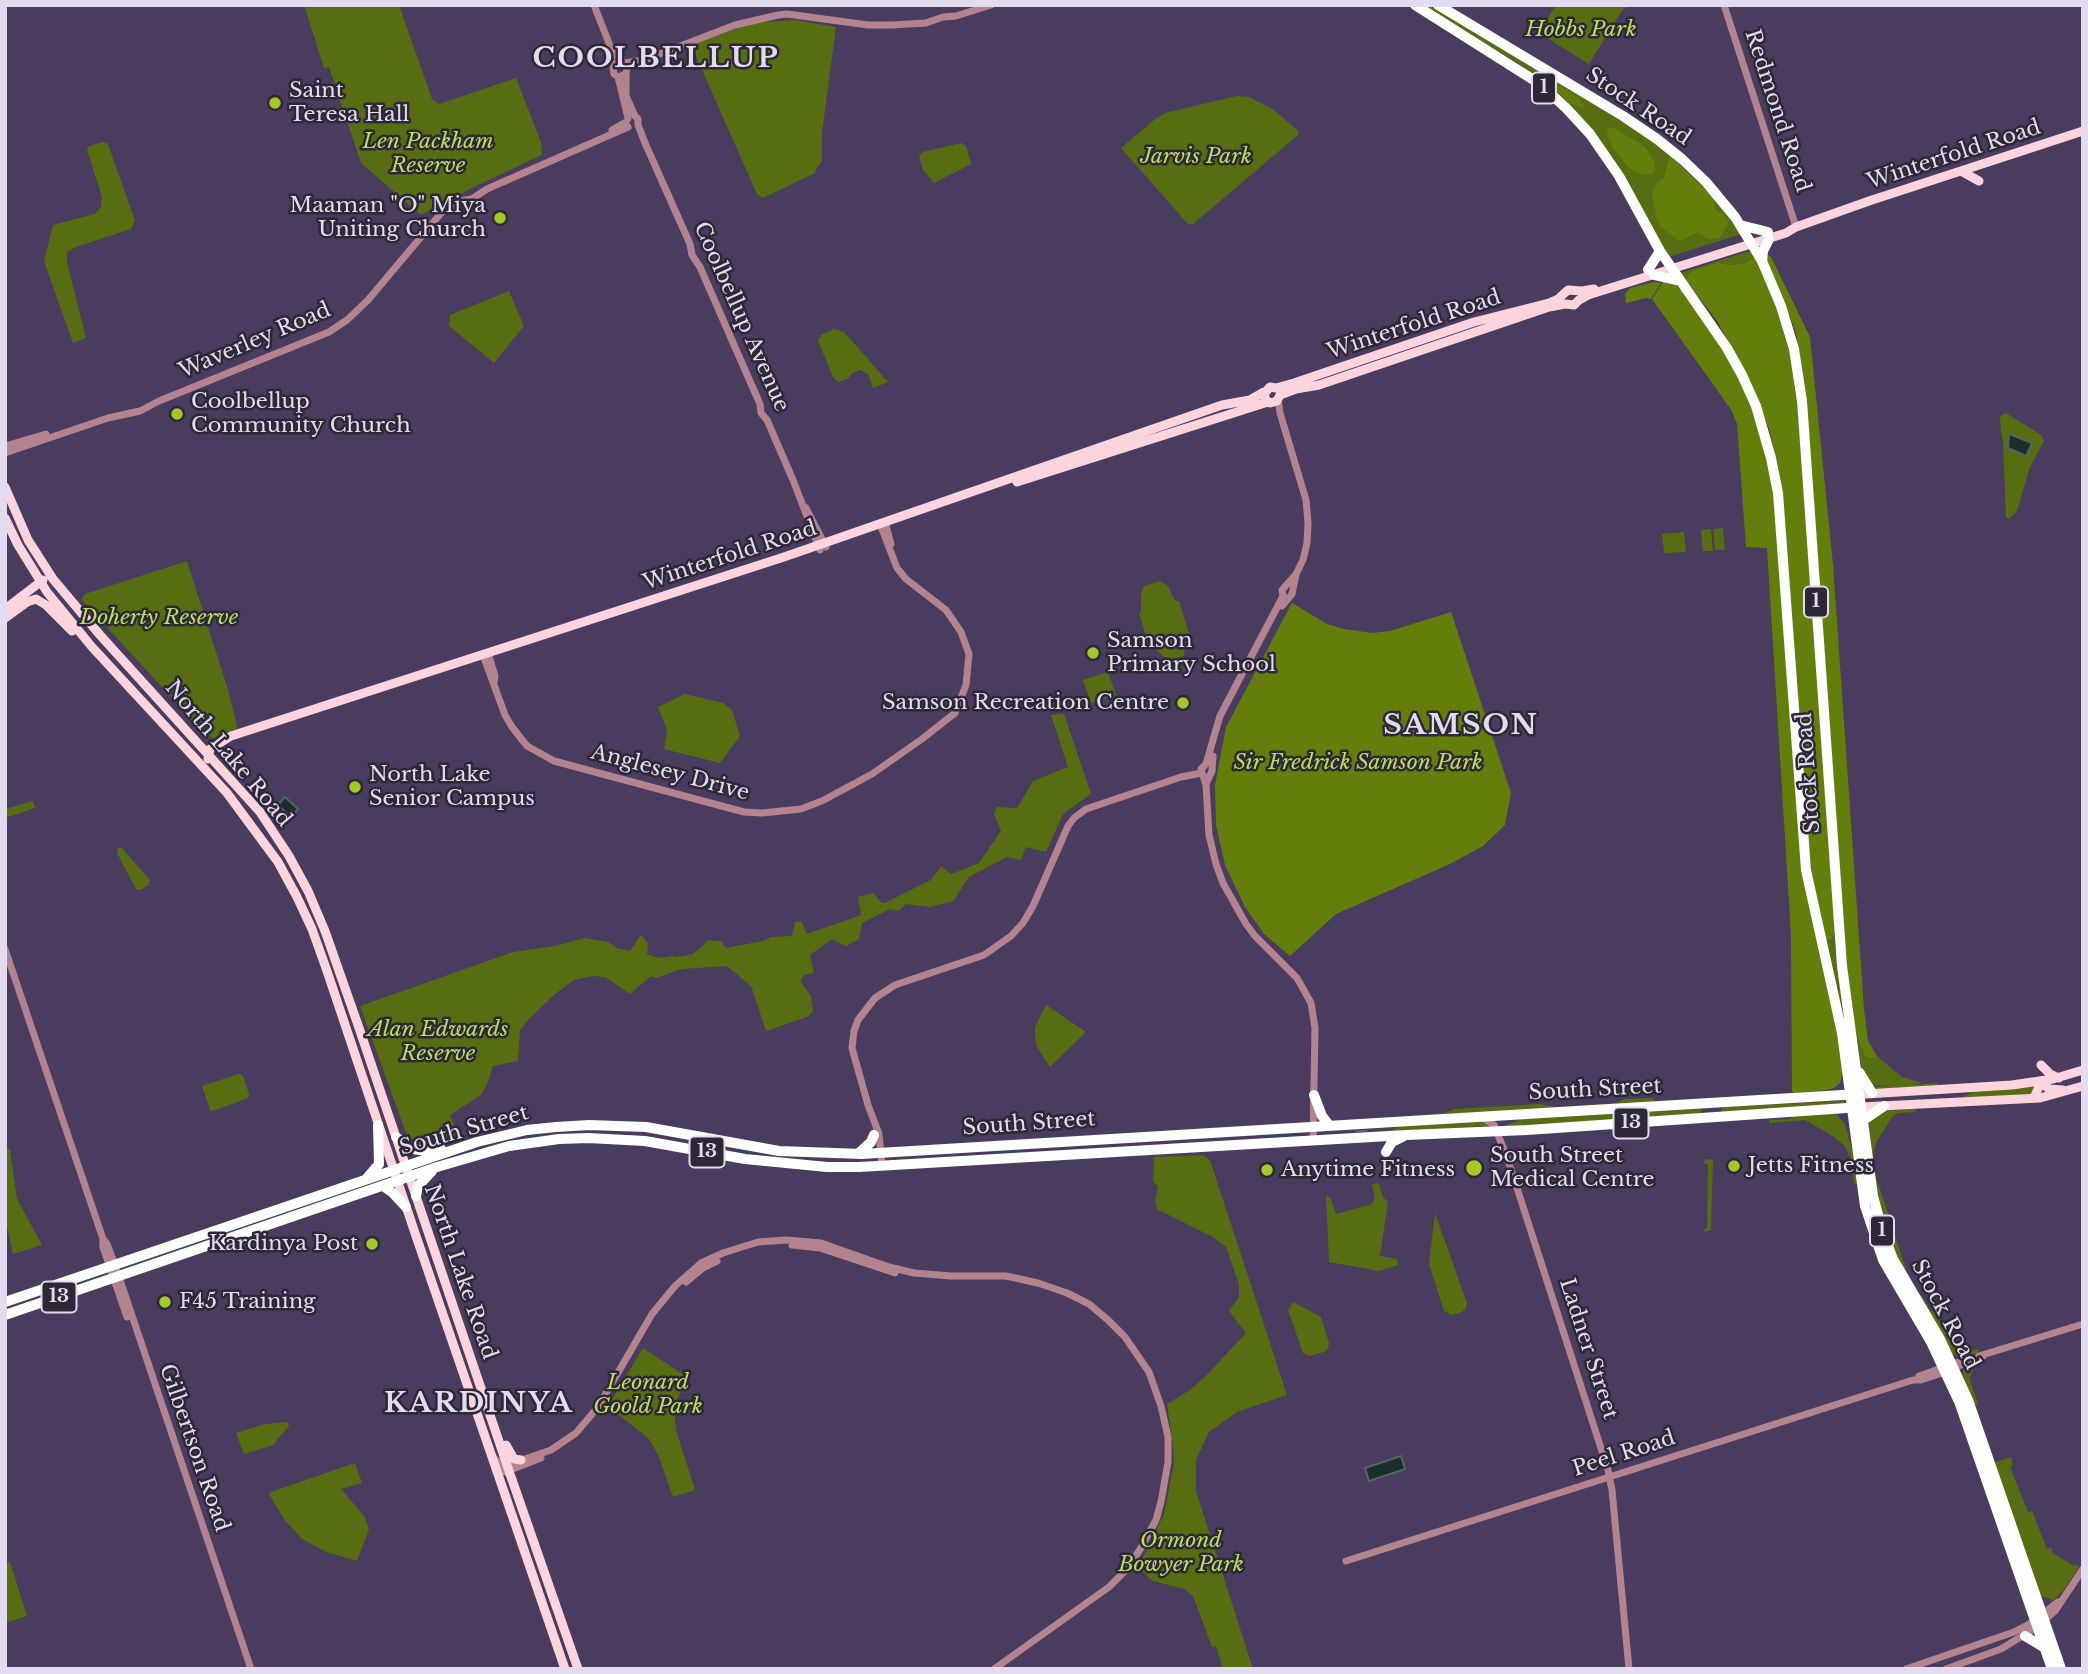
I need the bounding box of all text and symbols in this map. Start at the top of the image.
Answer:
park label: Hobbs Park [1525,17,1637,43]
street label: Redmond Road [1739,27,1815,195]
district label: COOLBELLUP [534,42,778,76]
street label: Stock Road [1581,63,1695,151]
road number: 1 [1532,72,1556,104]
place label: Saint Teresa Hall [289,78,409,128]
marker: Saint Teresa Hall [267,95,283,111]
street label: Winterfold Road [1864,115,2044,195]
park label: Len Packham Reserve [362,129,494,179]
park label: Jarvis Park [1140,144,1252,170]
place label: Maaman "O" Miya Uniting Church [289,193,486,243]
marker: Maaman "O" Miya Uniting Church [492,210,508,226]
street label: Coolbellup Avenue [688,218,794,416]
street label: Winterfold Road [1324,285,1504,365]
street label: Waverley Road [175,298,335,384]
place label: Coolbellup Community Church [191,389,411,439]
marker: Coolbellup Community Church [169,406,185,422]
street label: Winterfold Road [640,516,820,596]
road number: 1 [1804,586,1828,618]
park label: Doherty Reserve [80,605,238,631]
place label: Samson Primary School [1107,628,1276,678]
marker: Samson Primary School [1085,645,1101,661]
street label: North Lake Road [159,676,297,832]
place label: Samson Recreation Centre [882,690,1169,716]
marker: Samson Recreation Centre [1175,695,1191,711]
district label: SAMSON [1384,709,1538,743]
street label: Stock Road [1792,712,1826,834]
street label: Anglesey Drive [588,740,752,806]
park label: Sir Fredrick Samson Park [1233,750,1483,776]
place label: North Lake Senior Campus [369,762,535,812]
marker: North Lake Senior Campus [347,779,363,795]
park label: Alan Edwards Reserve [368,1017,508,1067]
street label: South Street [1528,1074,1662,1106]
street label: South Street [397,1101,531,1161]
street label: South Street [962,1107,1096,1141]
road number: 13 [1614,1107,1648,1138]
road number: 13 [690,1136,724,1168]
place label: South Street Medical Centre [1490,1143,1655,1193]
place label: Jetts Fitness [1748,1153,1874,1179]
place label: Anytime Fitness [1281,1157,1455,1183]
marker: South Street Medical Centre [1464,1158,1484,1178]
marker: Jetts Fitness [1726,1158,1742,1174]
marker: Anytime Fitness [1259,1162,1275,1178]
street label: North Lake Road [418,1181,502,1363]
road number: 1 [1870,1216,1894,1246]
place label: Kardinya Post [209,1231,358,1257]
marker: Kardinya Post [364,1236,380,1252]
street label: Stock Road [1905,1256,1985,1374]
street label: Ladner Street [1553,1275,1623,1423]
road number: 13 [42,1282,76,1312]
place label: F45 Training [179,1289,316,1315]
marker: F45 Training [157,1294,173,1310]
street label: Gilbertson Road [153,1361,235,1535]
park label: Leonard Goold Park [593,1370,703,1420]
district label: KARDINYA [385,1387,573,1421]
street label: Peel Road [1569,1426,1679,1482]
park label: Ormond Bowyer Park [1118,1528,1244,1578]

